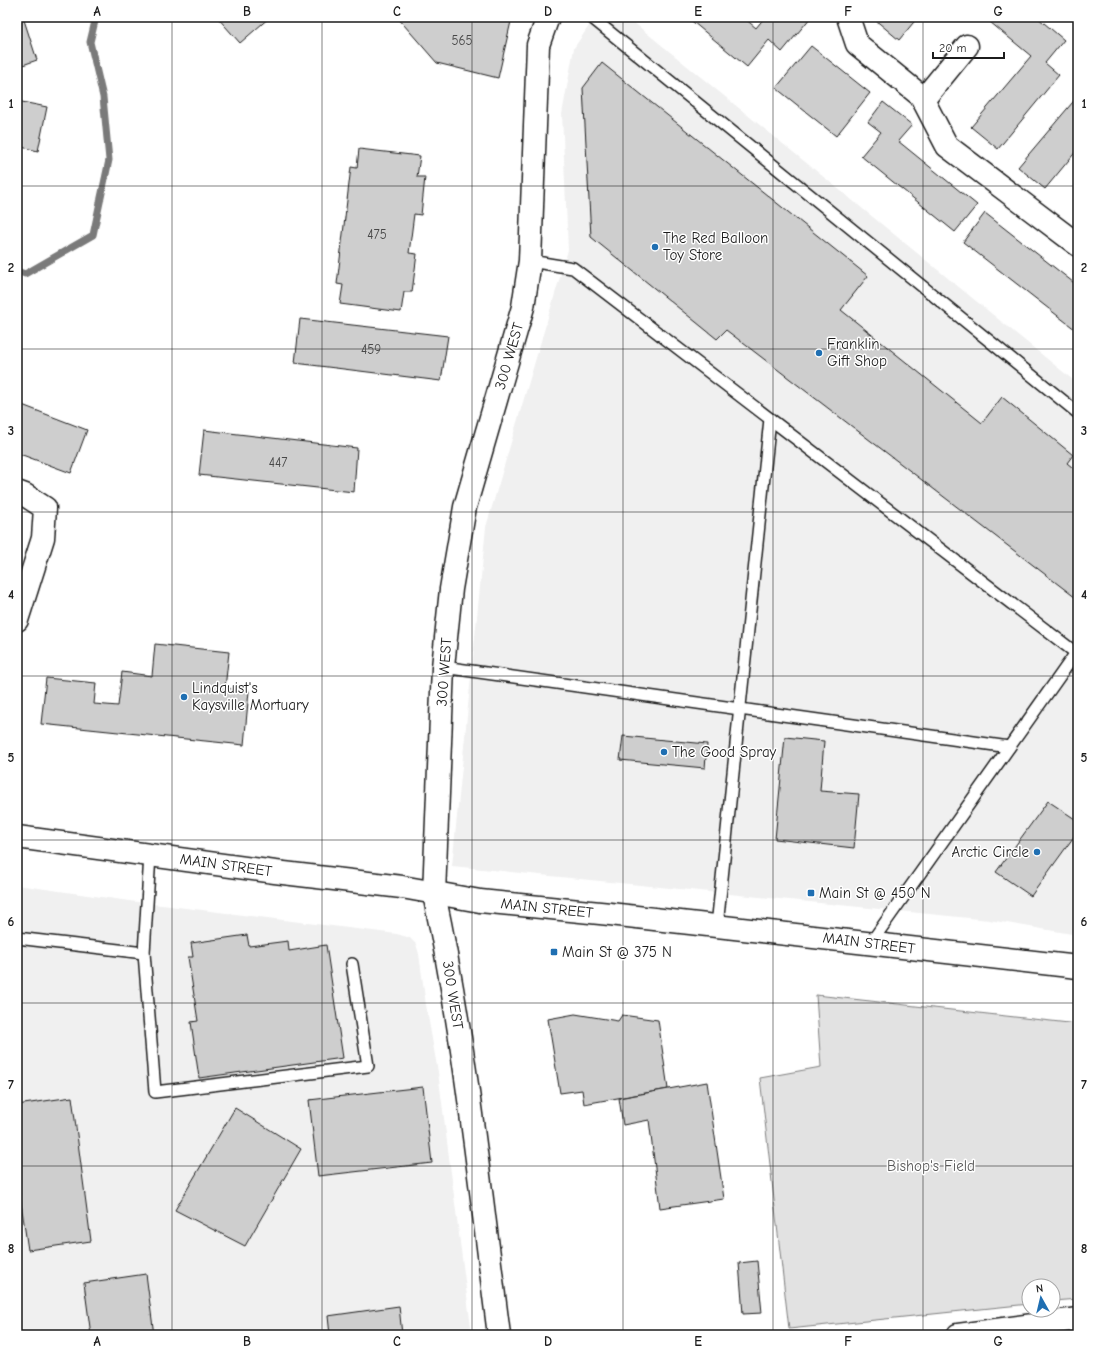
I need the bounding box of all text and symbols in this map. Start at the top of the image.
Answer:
text: A [93,4,101,19]
text: B [243,4,251,19]
text: C [393,4,401,19]
text: D [544,4,552,19]
text: E [694,4,702,19]
text: F [844,4,852,19]
text: G [993,4,1003,19]
house number: 565 [451,33,473,48]
scale bar [933,34,1004,60]
text: 20 m [939,41,967,55]
text: 1 [8,96,14,111]
text: 1 [1081,96,1087,111]
house number: 475 [367,227,387,242]
place label: The Red Balloon Toy Store [663,229,768,264]
marker: The Red Balloon Toy Store [650,242,660,252]
text: 2 [8,260,14,275]
text: 2 [1081,260,1087,275]
street label: 300 WEST [491,320,527,392]
place label: Franklin Gift Shop [827,335,887,370]
house number: 459 [361,342,381,357]
marker: Franklin Gift Shop [814,348,824,358]
text: 3 [8,423,14,438]
text: 3 [1081,423,1087,438]
house number: 447 [269,455,287,470]
text: 4 [8,587,14,602]
text: 4 [1081,587,1087,602]
street label: 300 WEST [433,637,455,707]
place label: Lindquist's Kaysville Mortuary [192,679,309,714]
marker: Lindquist's Kaysville Mortuary [179,692,189,702]
place label: The Good Spray [672,743,777,761]
marker: The Good Spray [659,747,669,757]
text: 5 [8,750,15,765]
text: 5 [1081,750,1088,765]
place label: Arctic Circle [951,843,1029,861]
marker: Arctic Circle [1032,847,1042,857]
street label: MAIN STREET [179,850,273,880]
place label: Main St @ 450 N [819,884,931,902]
marker: Main St @ 450 N [806,888,816,898]
street label: MAIN STREET [500,894,594,922]
text: 6 [8,914,15,929]
text: 6 [1081,914,1088,929]
street label: MAIN STREET [822,928,916,958]
place label: Main St @ 375 N [562,943,672,961]
marker: Main St @ 375 N [549,947,559,957]
street label: 300 WEST [439,960,467,1031]
text: 7 [8,1077,14,1092]
text: 7 [1081,1077,1087,1092]
park label: Bishop's Field [887,1157,975,1175]
text: 8 [8,1241,14,1256]
text: 8 [1081,1241,1087,1256]
north arrow [1021,1278,1061,1318]
text: N [1035,1282,1044,1296]
text: A [93,1334,101,1349]
text: B [243,1334,251,1349]
text: C [393,1334,401,1349]
text: D [544,1334,552,1349]
text: E [694,1334,702,1349]
text: F [844,1334,852,1349]
text: G [993,1334,1003,1349]

